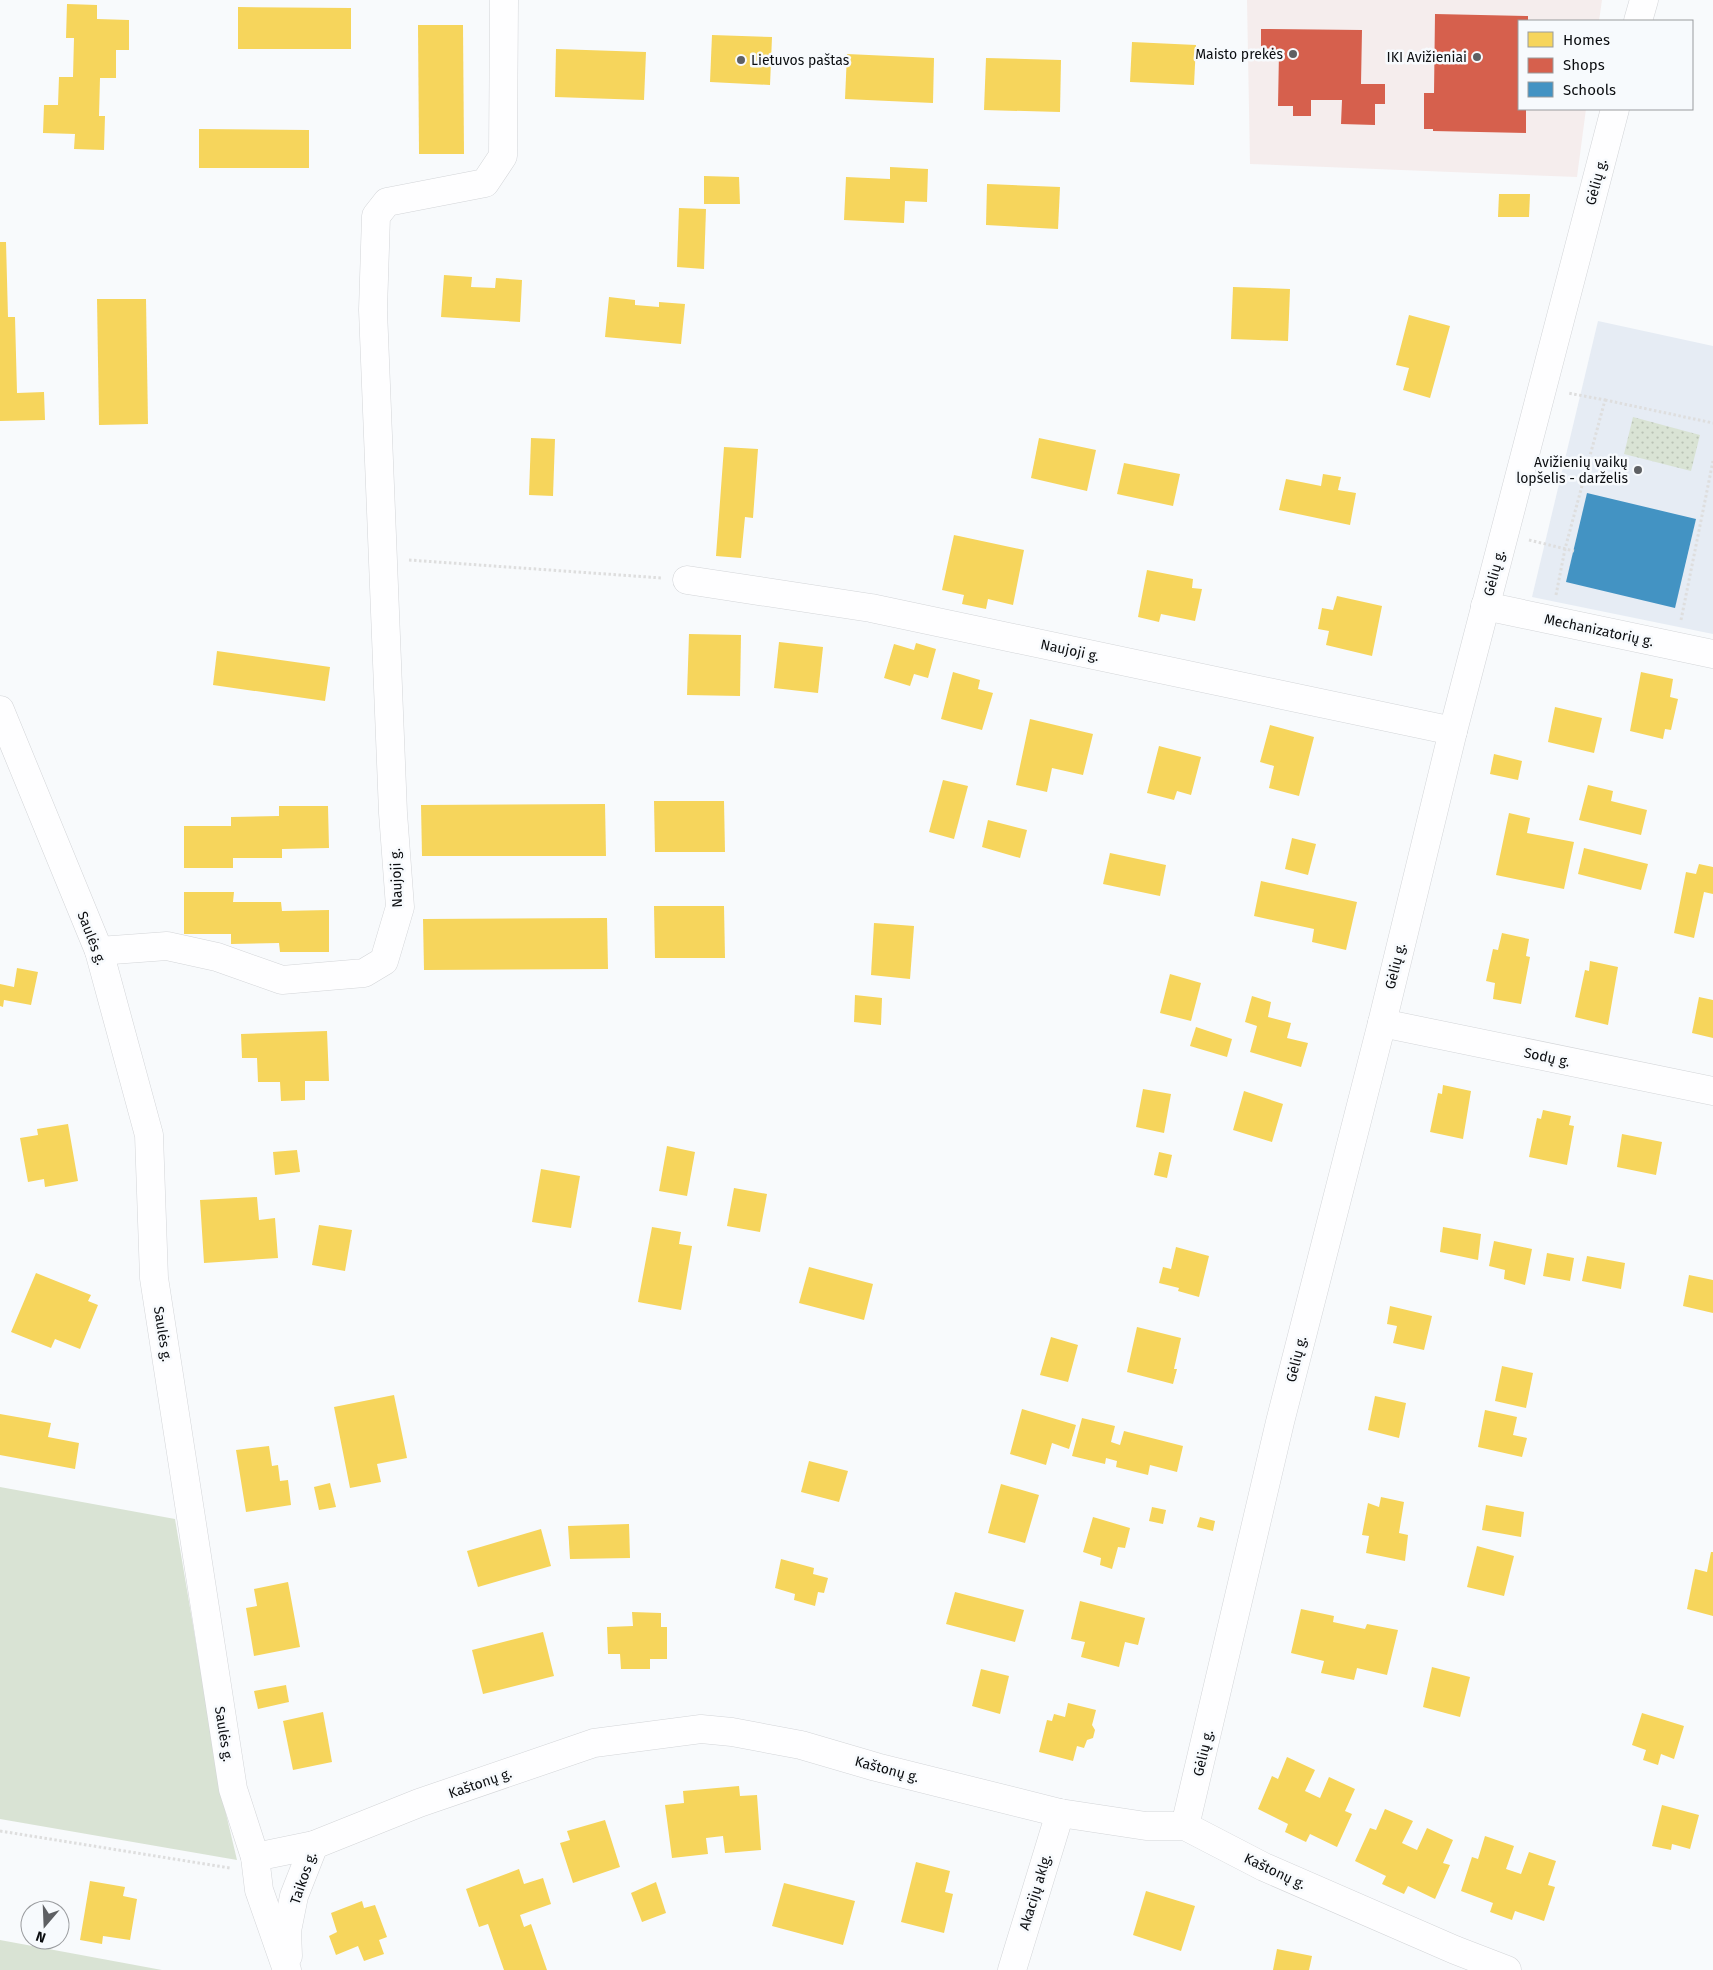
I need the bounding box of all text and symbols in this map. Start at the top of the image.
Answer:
legend [1518,20,1693,110]
text: Homes [1563,31,1610,49]
place label: Maisto prekės [1195,46,1283,63]
marker: Maisto prekės [1287,48,1299,60]
place label: IKI Avižieniai [1387,49,1467,66]
marker: IKI Avižieniai [1471,51,1483,63]
place label: Lietuvos paštas [751,52,850,69]
marker: Lietuvos paštas [735,54,747,66]
text: Shops [1563,56,1605,74]
text: Schools [1563,81,1616,99]
street label: Gėlių g. [1582,157,1611,207]
place label: Avižienių vaikų lopšelis - darželis [1516,454,1628,487]
marker: Avižienių vaikų lopšelis - darželis [1632,464,1644,476]
street label: Gėlių g. [1480,548,1509,598]
street label: Mechanizatorių g. [1543,611,1655,650]
street label: Naujoji g. [1039,636,1101,665]
street label: Naujoji g. [387,848,406,908]
street label: Saulės g. [74,909,109,967]
street label: Gėlių g. [1382,941,1409,991]
street label: Sodų g. [1522,1044,1571,1071]
street label: Saulės g. [150,1305,175,1363]
street label: Gėlių g. [1283,1334,1310,1384]
street label: Saulės g. [211,1705,236,1763]
street label: Gėlių g. [1190,1728,1217,1778]
street label: Kaštonų g. [853,1753,921,1786]
street label: Kaštonų g. [446,1765,514,1802]
street label: Taikos g. [287,1850,320,1907]
street label: Kaštonų g. [1241,1850,1308,1893]
street label: Akacijų aklg. [1016,1852,1055,1932]
north arrow [20,1900,70,1950]
text: N [34,1927,48,1946]

